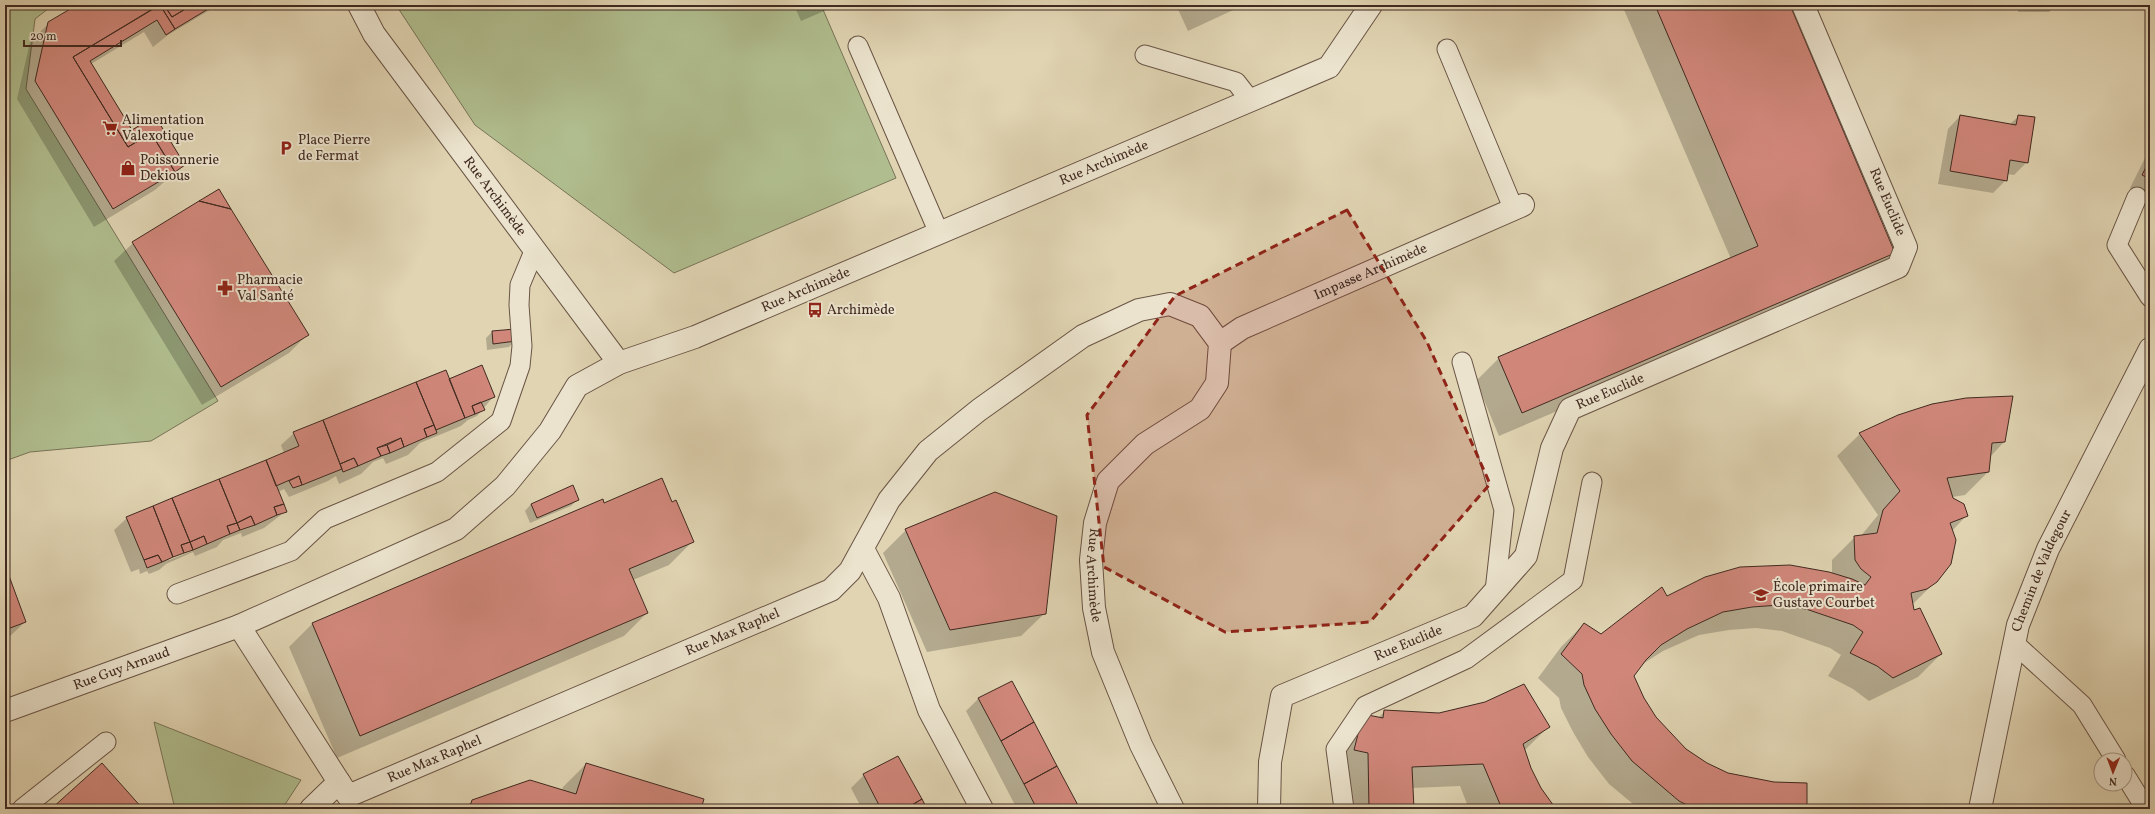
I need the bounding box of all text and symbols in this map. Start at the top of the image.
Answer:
scale bar [24,22,121,48]
text: 20 m [30,29,57,45]
place label: Alimentation Valexotique [122,111,204,146]
supermarket icon: Alimentation Valexotique [101,119,119,137]
place label: Place Pierre de Fermat [298,131,371,166]
street label: Rue Archimède [1057,135,1152,190]
parking icon: Place Pierre de Fermat [277,139,295,157]
place label: Poissonnerie Dekious [140,151,219,186]
street label: Rue Archimède [459,153,531,240]
shop icon: Poissonnerie Dekious [119,159,137,177]
street label: Rue Euclide [1864,165,1910,239]
street label: Impasse Archimède [1311,238,1430,305]
street label: Rue Archimède [758,262,853,317]
place label: Pharmacie Val Santé [237,271,303,306]
pharmacy icon: Pharmacie Val Santé [216,279,234,297]
bus stop icon: Archimède [806,301,824,319]
place label: Archimède [827,301,895,320]
street label: Rue Euclide [1573,368,1647,415]
street label: Chemin de Valdegour [2007,506,2076,633]
street label: Rue Archimède [1081,527,1106,625]
place label: École primaire Gustave Courbet [1773,578,1875,613]
school or university icon: École primaire Gustave Courbet [1752,586,1770,604]
street label: Rue Max Raphel [683,604,783,660]
street label: Rue Euclide [1371,620,1446,666]
street label: Rue Guy Arnaud [71,642,173,695]
street label: Rue Max Raphel [385,731,485,788]
north arrow [2093,752,2133,792]
text: N [2109,773,2117,788]

